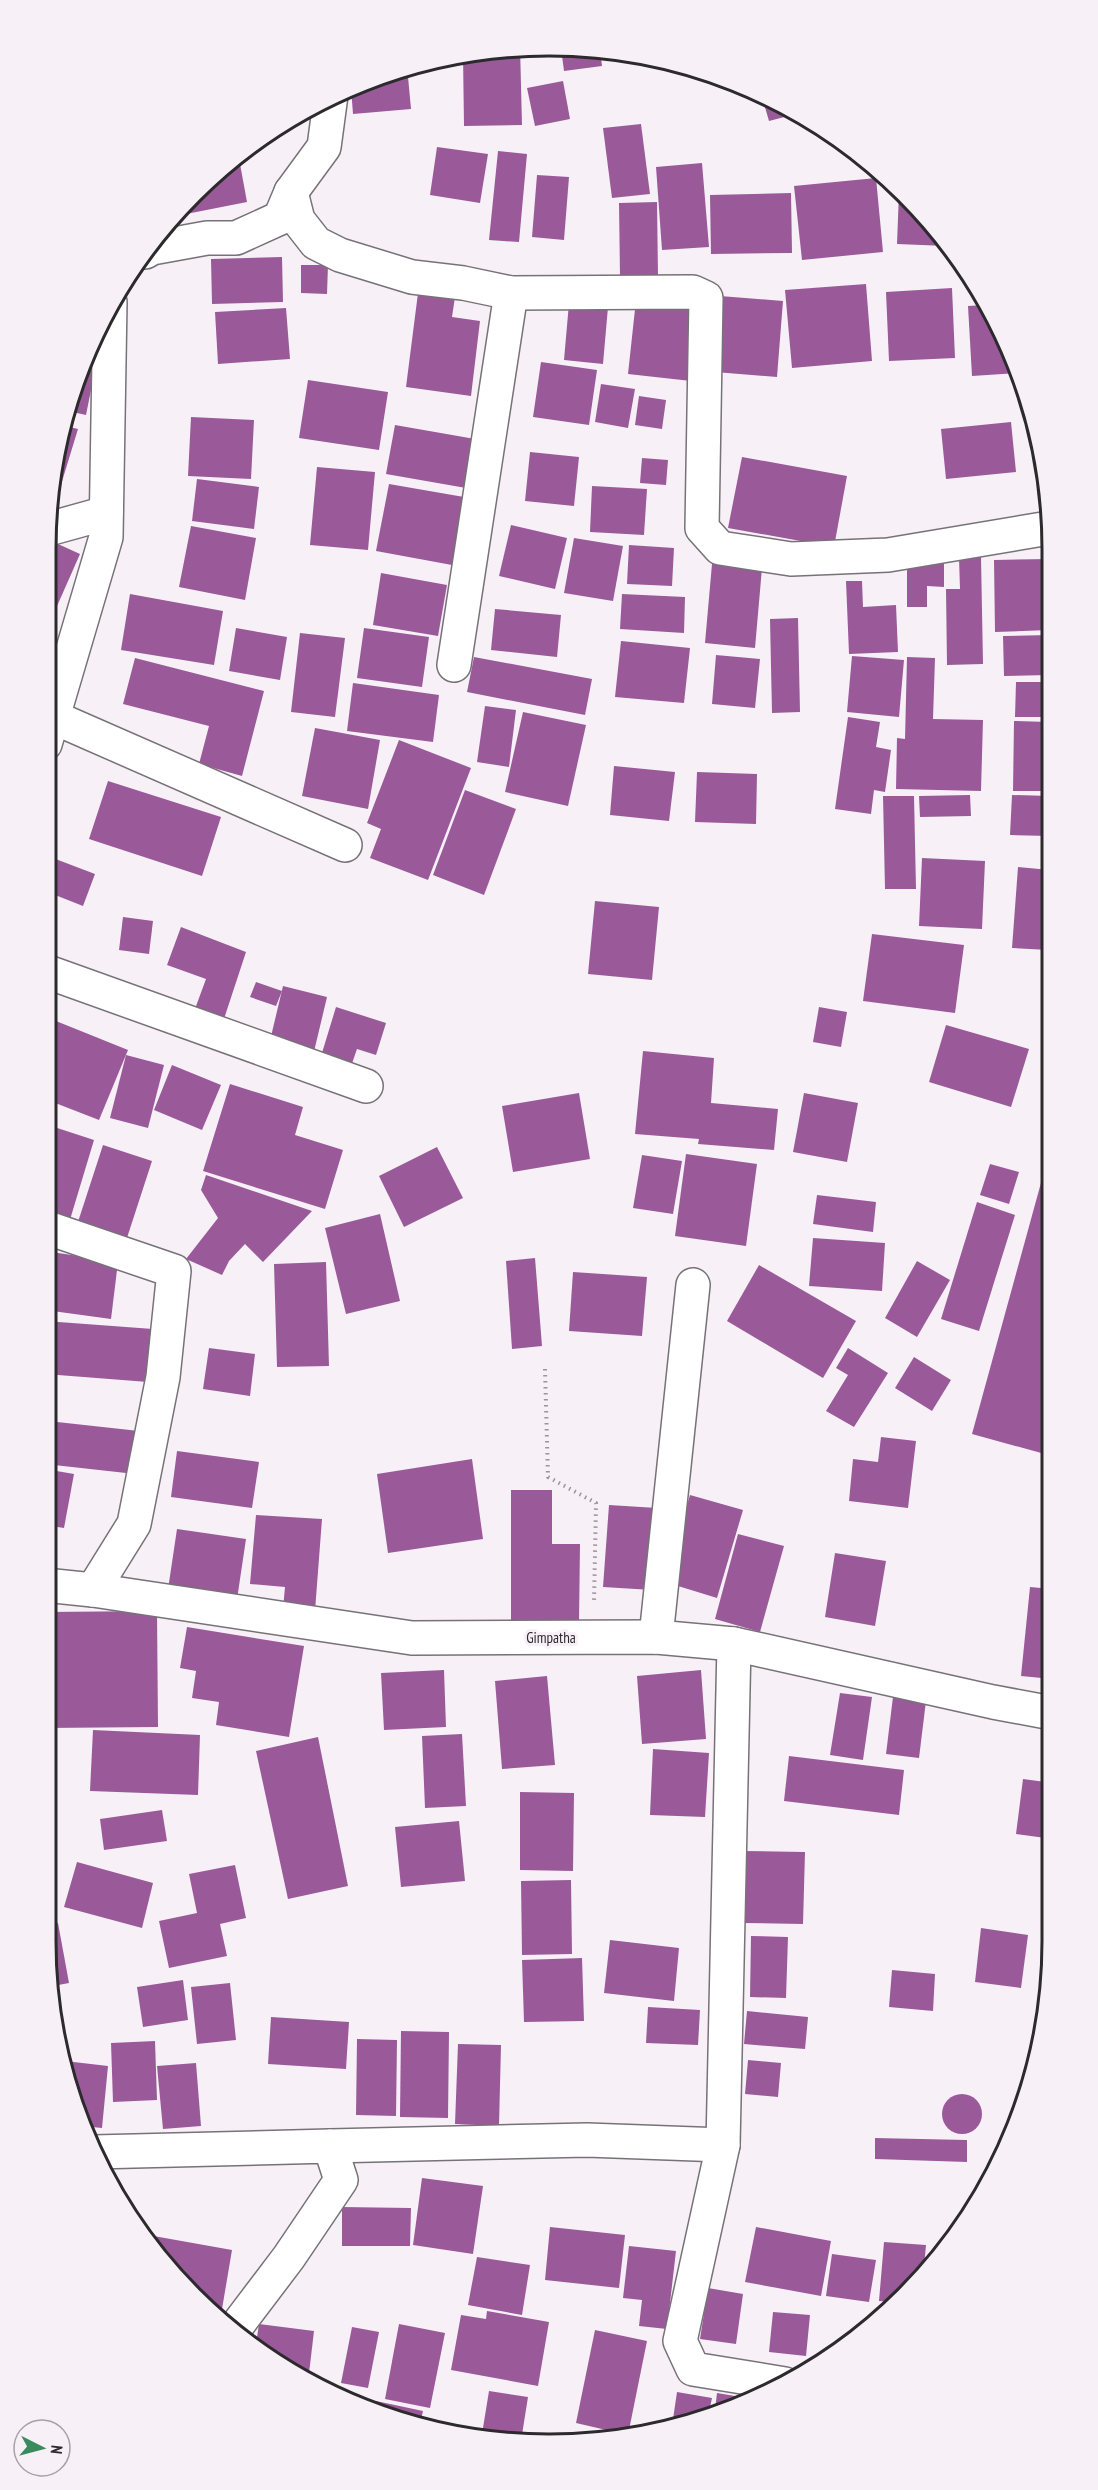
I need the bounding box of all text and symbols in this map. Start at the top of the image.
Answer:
street label: Gimpatha [526,1628,576,1647]
north arrow [12,2418,72,2478]
text: N [47,2444,67,2455]

